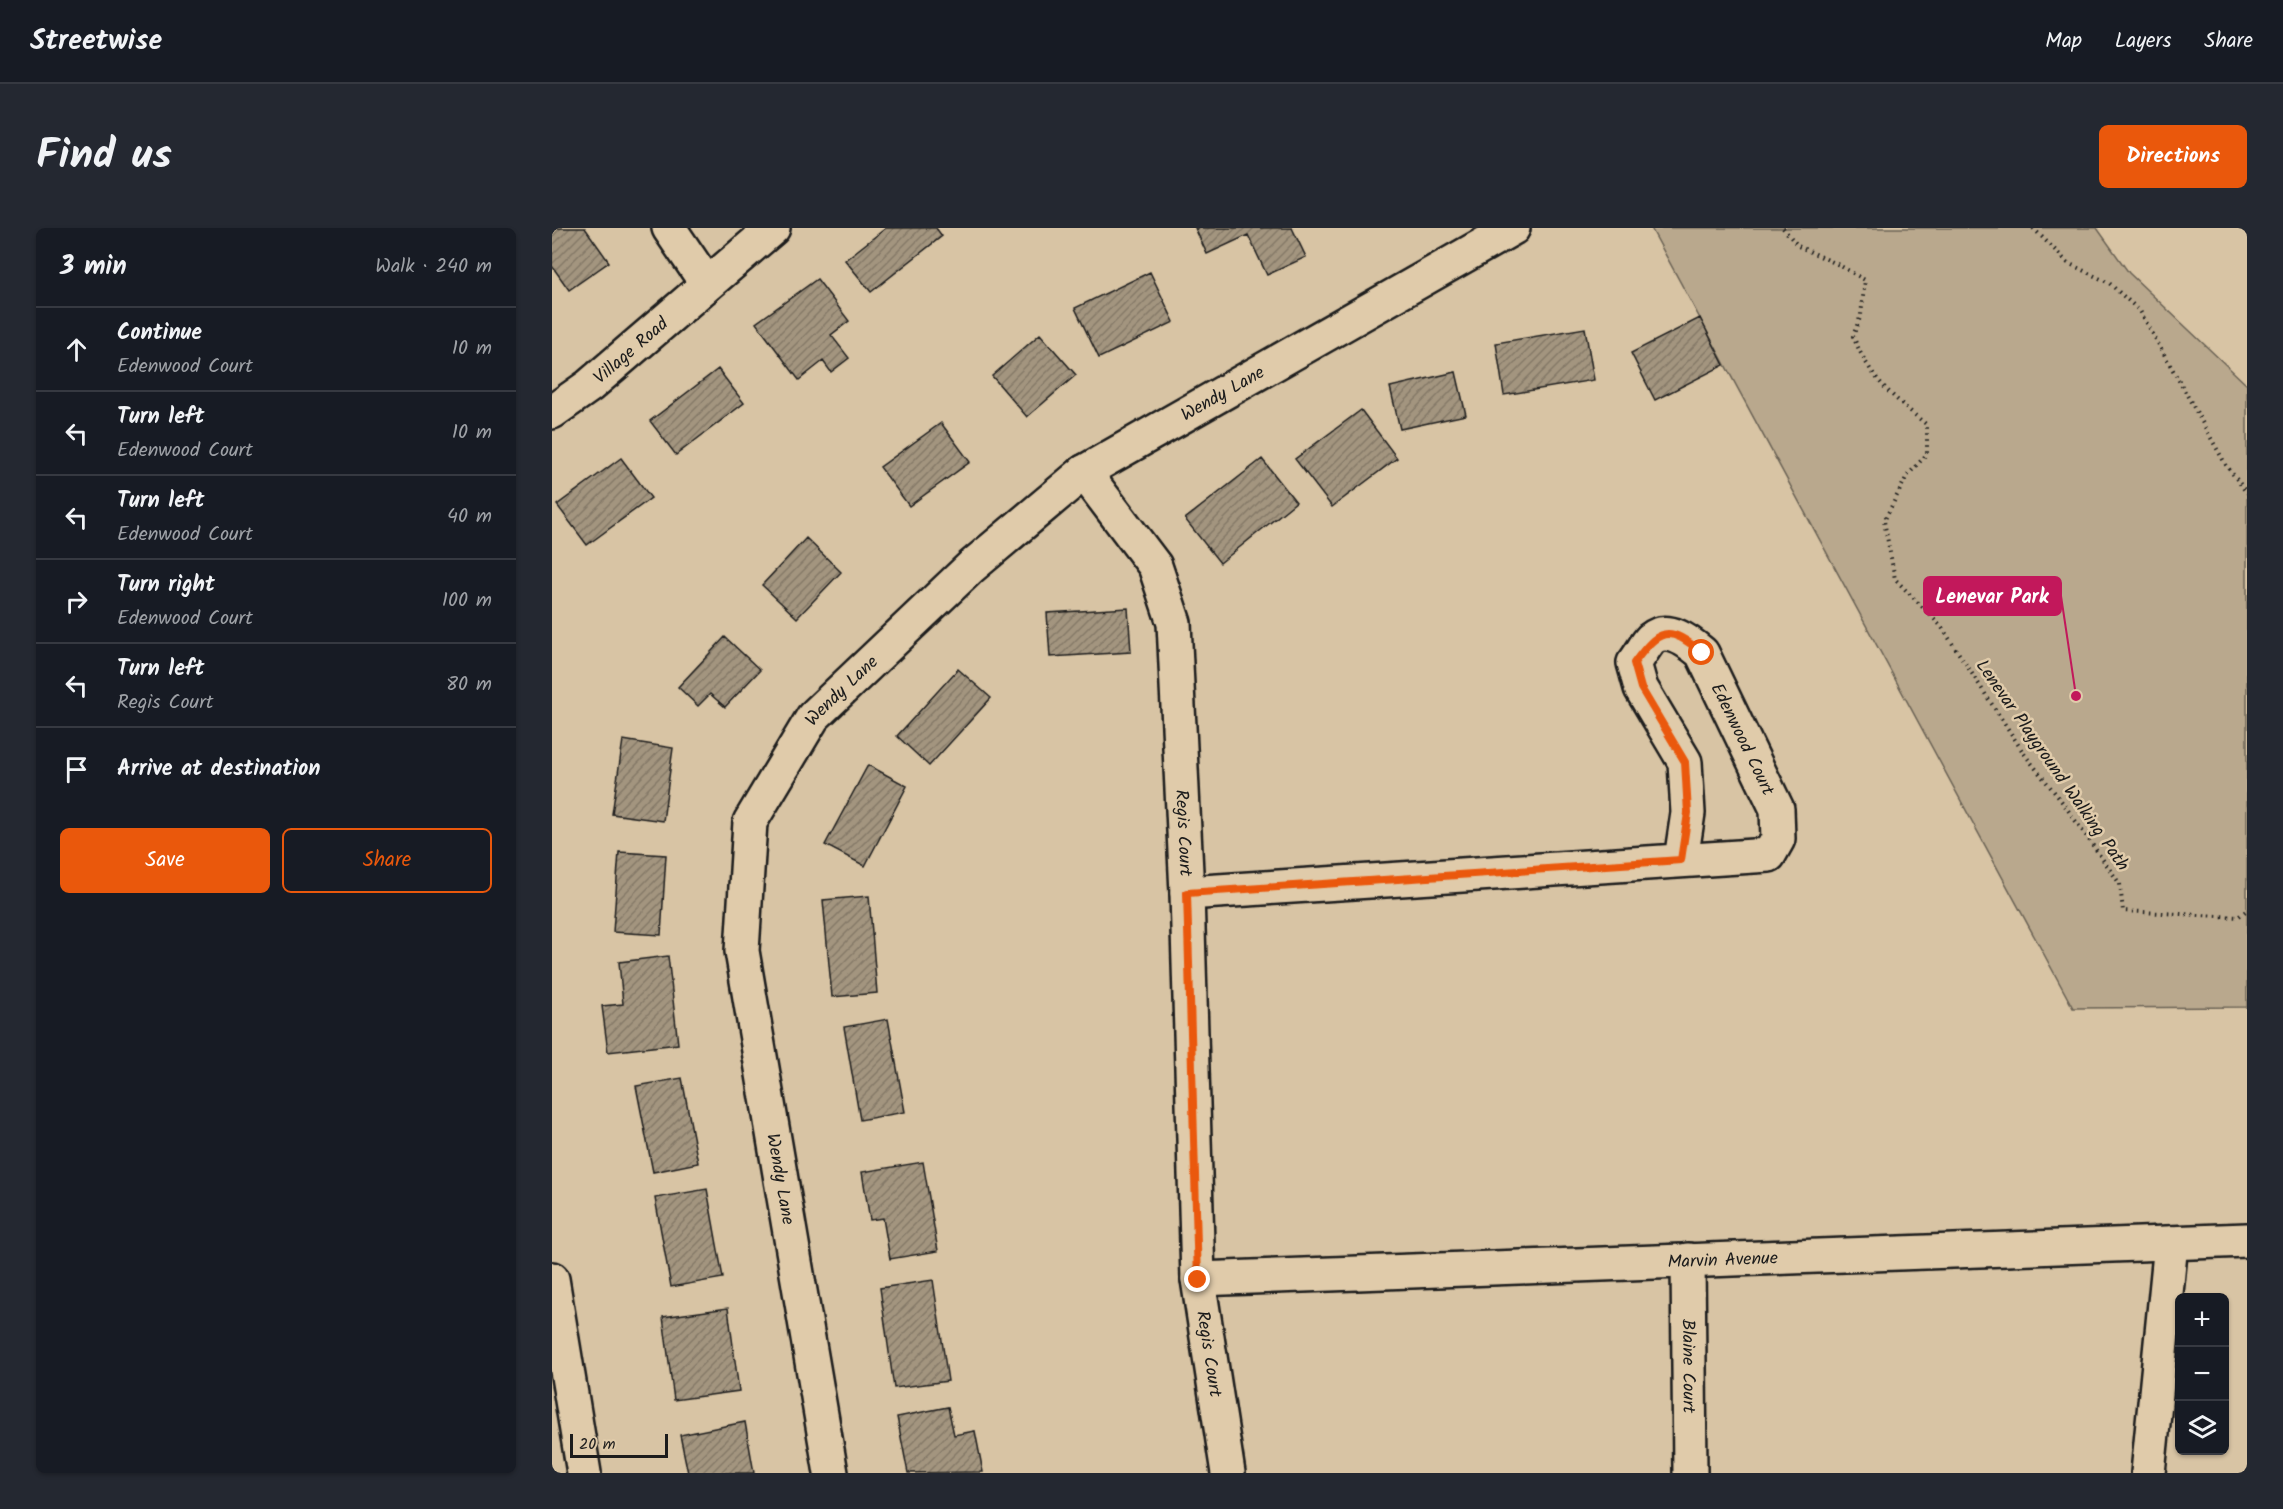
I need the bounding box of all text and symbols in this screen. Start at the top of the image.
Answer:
text: Streetwise [30,19,162,64]
text: Map [2045,25,2082,58]
text: Layers [2115,25,2171,58]
text: Share [2204,25,2253,58]
text: Find us [36,123,172,190]
button: Directions [2099,125,2247,188]
text: 3 min [60,246,127,288]
text: Walk · 240 m [375,251,492,283]
street label: Village Road [588,310,676,392]
text: Continue [117,316,202,351]
icon: ahead [60,333,93,366]
text: 10 m [452,333,492,365]
text: Edenwood Court [117,351,253,383]
street label: Wendy Lane [1176,359,1271,430]
text: Turn left [117,400,204,435]
icon: left [60,417,93,450]
text: 10 m [452,417,492,449]
text: Edenwood Court [117,435,253,467]
text: Turn left [117,484,204,519]
icon: left [60,501,93,534]
text: 40 m [447,501,492,533]
text: Edenwood Court [117,519,253,551]
text: Turn right [117,568,215,603]
callout: Lenevar Park [1924,577,2061,615]
text: Lenevar Park [1935,582,2050,614]
icon: right [60,585,93,618]
text: 100 m [442,585,492,617]
text: Edenwood Court [117,603,253,635]
route start [1688,639,1714,665]
street label: Wendy Lane [798,649,886,732]
text: Turn left [117,652,204,687]
street label: Lenevar Playground Walking Path [1967,654,2136,878]
icon: left [60,669,93,702]
text: 80 m [446,669,492,701]
street label: Edenwood Court [1702,678,1782,802]
text: Regis Court [117,687,214,719]
text: Arrive at destination [117,752,320,787]
icon: arrive [60,753,93,786]
street label: Regis Court [1166,789,1199,878]
button: Save [60,828,270,893]
button: Share [282,828,492,893]
street label: Wendy Lane [757,1131,802,1227]
street label: Marvin Avenue [1667,1244,1778,1278]
route end [1184,1266,1210,1292]
map controls [2175,1293,2229,1455]
button: + [2175,1293,2229,1347]
street label: Regis Court [1187,1309,1229,1400]
street label: Blaine Court [1673,1319,1702,1414]
button: − [2175,1347,2229,1401]
button: layers [2175,1401,2229,1455]
scale bar [570,1431,668,1458]
text: 20 m [579,1432,615,1457]

